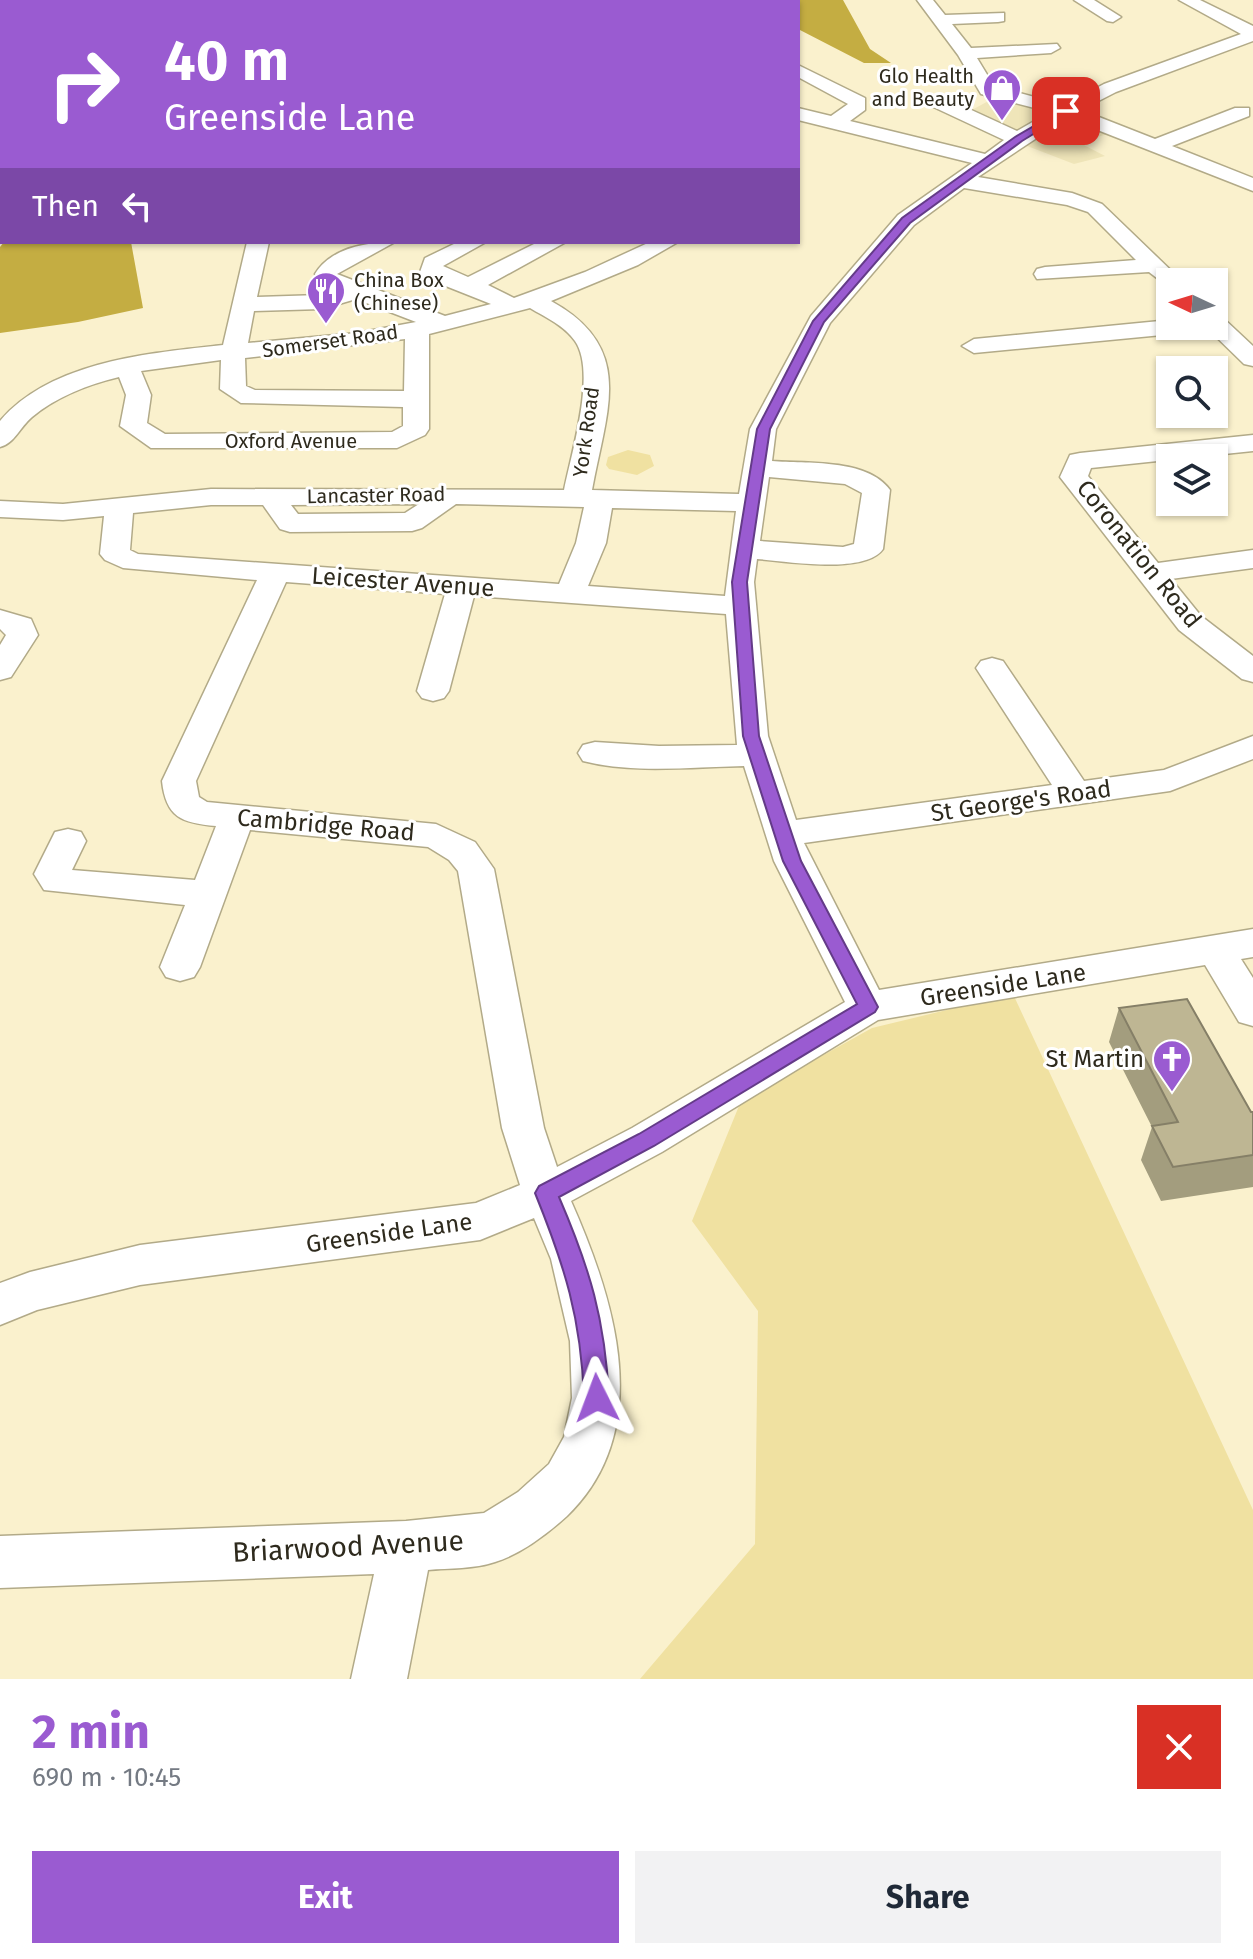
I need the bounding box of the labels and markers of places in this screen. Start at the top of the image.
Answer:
place label: Glo Health and Beauty [872,64,974,111]
shop icon: Glo Health and Beauty [981,67,1023,122]
pin [1032,77,1100,145]
place label: China Box (Chinese) [354,268,444,315]
restaurant icon: China Box (Chinese) [305,270,347,325]
church icon: St Martin [1151,1038,1193,1093]
place label: St Martin [1045,1045,1144,1073]

